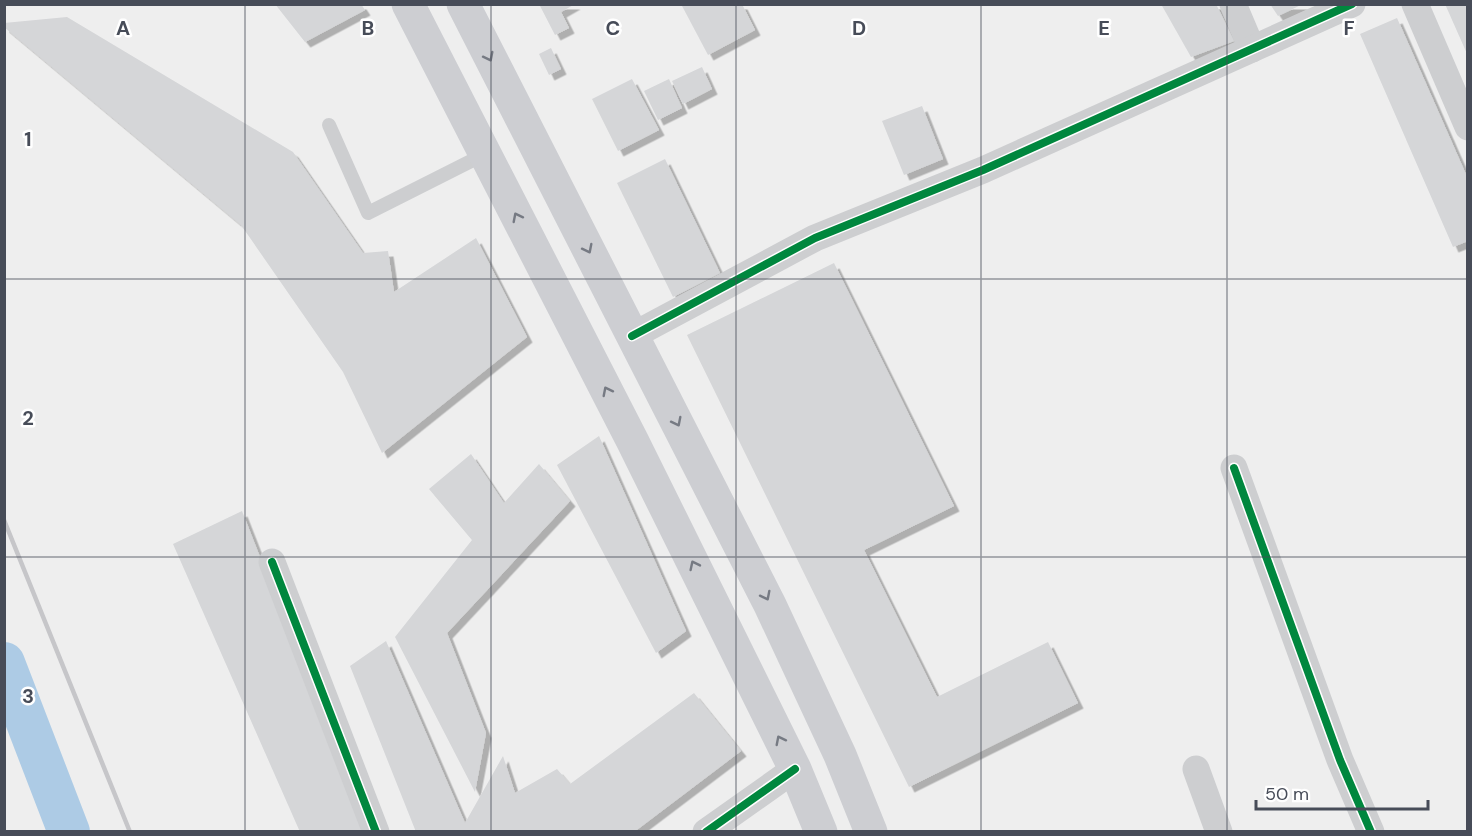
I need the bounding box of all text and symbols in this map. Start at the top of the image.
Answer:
text: A [116,15,130,41]
text: B [362,15,374,41]
text: C [606,15,620,41]
text: D [852,15,866,41]
text: E [1098,15,1110,41]
text: F [1343,15,1355,41]
one-way arrow [482,50,494,61]
text: 1 [24,126,32,152]
one-way arrow [513,213,525,224]
one-way arrow [580,243,592,254]
one-way arrow [602,386,614,397]
text: 2 [22,405,34,431]
one-way arrow [669,416,681,427]
one-way arrow [689,561,701,572]
one-way arrow [759,590,770,600]
text: 3 [22,683,34,709]
one-way arrow [776,735,788,746]
scale bar [1256,773,1428,811]
text: 50 m [1265,782,1309,806]

